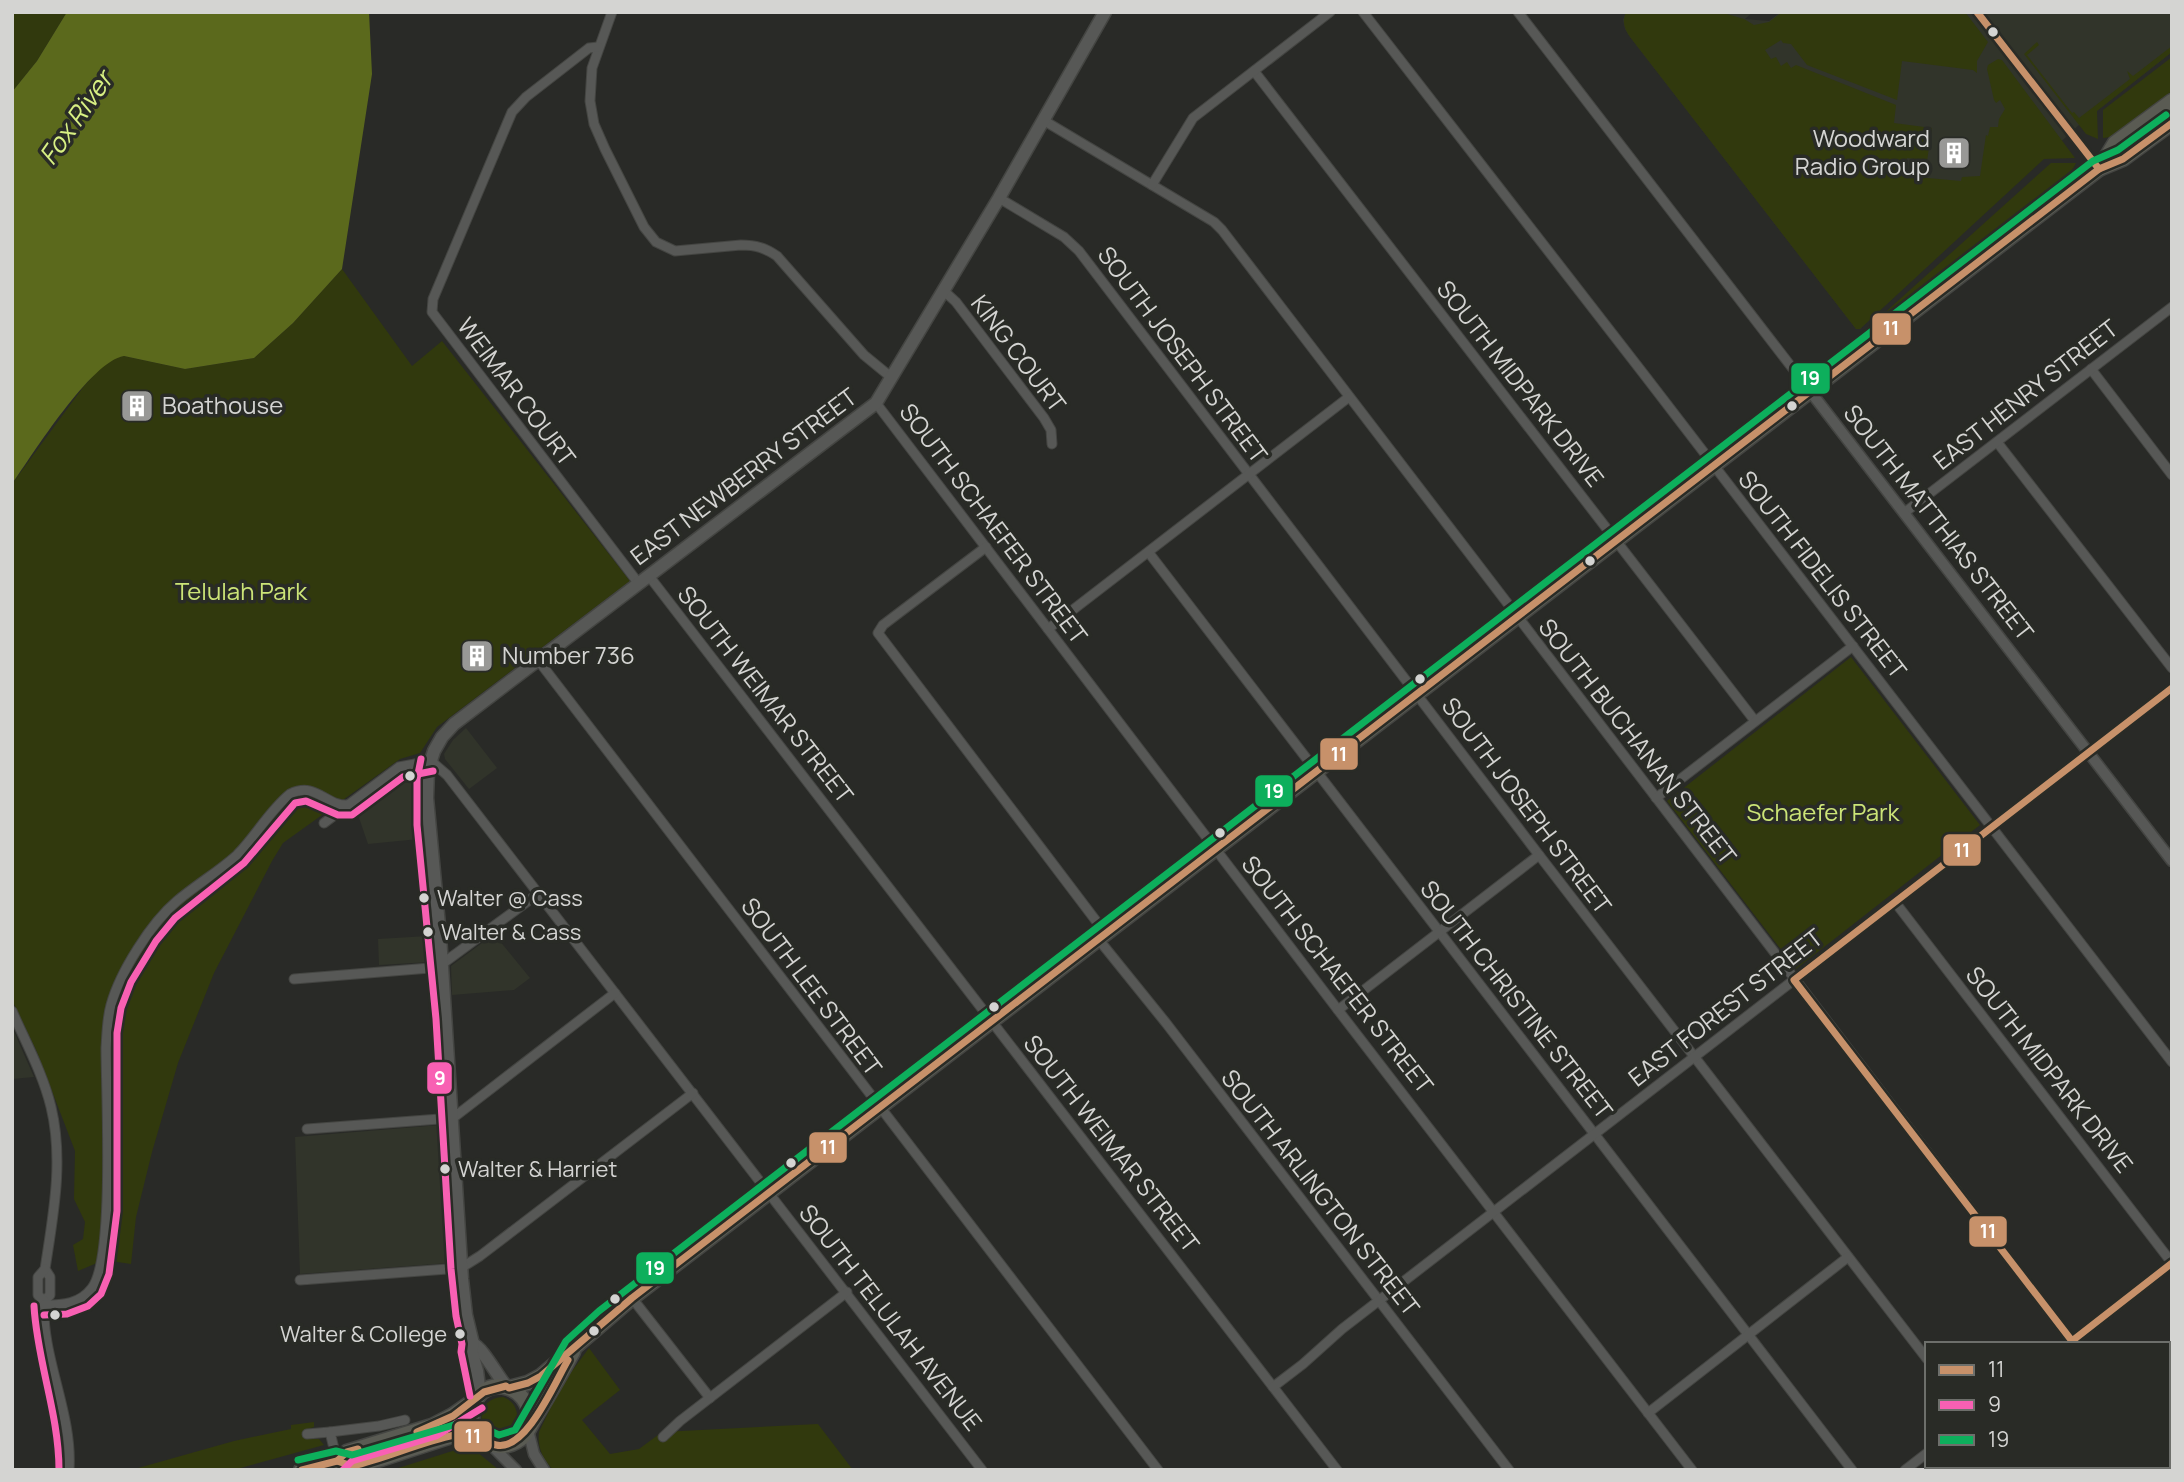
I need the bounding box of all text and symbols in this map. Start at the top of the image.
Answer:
unlabelled marker [1986,25,2000,39]
water label: Fox River [30,61,123,171]
place label: Woodward Radio Group [1795,121,1930,182]
building icon: Woodward Radio Group [1935,134,1973,172]
street label: SOUTH JOSEPH STREET [1091,239,1276,470]
street label: SOUTH MIDPARK DRIVE [1430,273,1612,493]
street label: KING COURT [964,288,1075,419]
street label: WEIMAR COURT [450,310,584,473]
street label: EAST HENRY STREET [1926,311,2125,476]
line badge: 11 [1871,312,1912,346]
text: 11 [1883,315,1899,341]
line badge: 19 [1790,362,1831,395]
text: 19 [1800,365,1820,391]
street label: EAST NEWBERRY STREET [623,379,864,572]
building icon: Boathouse [118,387,156,425]
place label: Boathouse [162,388,283,421]
street label: SOUTH SCHAEFER STREET [893,396,1096,651]
street label: SOUTH MATTHIAS STREET [1837,397,2042,647]
unlabelled marker [1785,399,1799,413]
street label: SOUTH FIDELIS STREET [1732,463,1915,685]
unlabelled marker [1583,554,1597,568]
park label: Telulah Park [175,574,308,607]
street label: SOUTH WEIMAR STREET [671,579,862,810]
street label: SOUTH BUCHANAN STREET [1532,611,1745,871]
building icon: Number 736 [458,637,496,675]
place label: Number 736 [502,638,635,671]
unlabelled marker [1413,672,1427,686]
street label: SOUTH JOSEPH STREET [1435,690,1620,921]
line badge: 11 [1319,737,1359,771]
text: 11 [1331,741,1347,767]
unlabelled marker [403,769,417,783]
line badge: 19 [1254,774,1294,808]
text: 19 [1264,778,1284,804]
park label: Schaefer Park [1746,795,1901,828]
unlabelled marker [1213,826,1227,840]
line badge: 11 [1942,833,1982,867]
text: 11 [1954,837,1970,863]
street label: SOUTH SCHAEFER STREET [1235,848,1442,1100]
street label: SOUTH CHRISTINE STREET [1414,873,1621,1126]
place label: Walter @ Cass [437,883,583,913]
street label: SOUTH LEE STREET [734,890,890,1082]
marker: Walter @ Cass [417,891,431,905]
place label: Walter & Cass [441,917,581,947]
street label: EAST FOREST STREET [1621,920,1830,1093]
marker: Walter & Cass [421,925,435,939]
street label: SOUTH MIDPARK DRIVE [1959,959,2141,1179]
unlabelled marker [987,1000,1001,1014]
street label: SOUTH WEIMAR STREET [1017,1028,1208,1259]
line badge: 9 [426,1061,453,1095]
street label: SOUTH ARLINGTON STREET [1214,1062,1428,1323]
text: 9 [434,1065,446,1091]
line badge: 11 [808,1131,848,1164]
text: 11 [820,1134,836,1160]
place label: Walter & Harriet [458,1154,617,1184]
unlabelled marker [784,1156,798,1170]
marker: Walter & Harriet [438,1162,452,1176]
street label: SOUTH TELULAH AVENUE [792,1197,990,1437]
line badge: 11 [1968,1215,2008,1248]
text: 11 [1980,1218,1996,1244]
line badge: 19 [635,1251,675,1285]
text: 19 [645,1255,665,1281]
unlabelled marker [608,1292,622,1306]
unlabelled marker [48,1308,62,1322]
place label: Walter & College [280,1319,447,1349]
unlabelled marker [587,1324,601,1338]
marker: Walter & College [453,1327,467,1341]
legend [1925,1342,2170,1468]
text: 11 [1988,1355,2004,1383]
text: 9 [1988,1390,2001,1418]
line badge: 11 [453,1420,493,1453]
text: 11 [465,1423,481,1449]
text: 19 [1988,1425,2009,1453]

